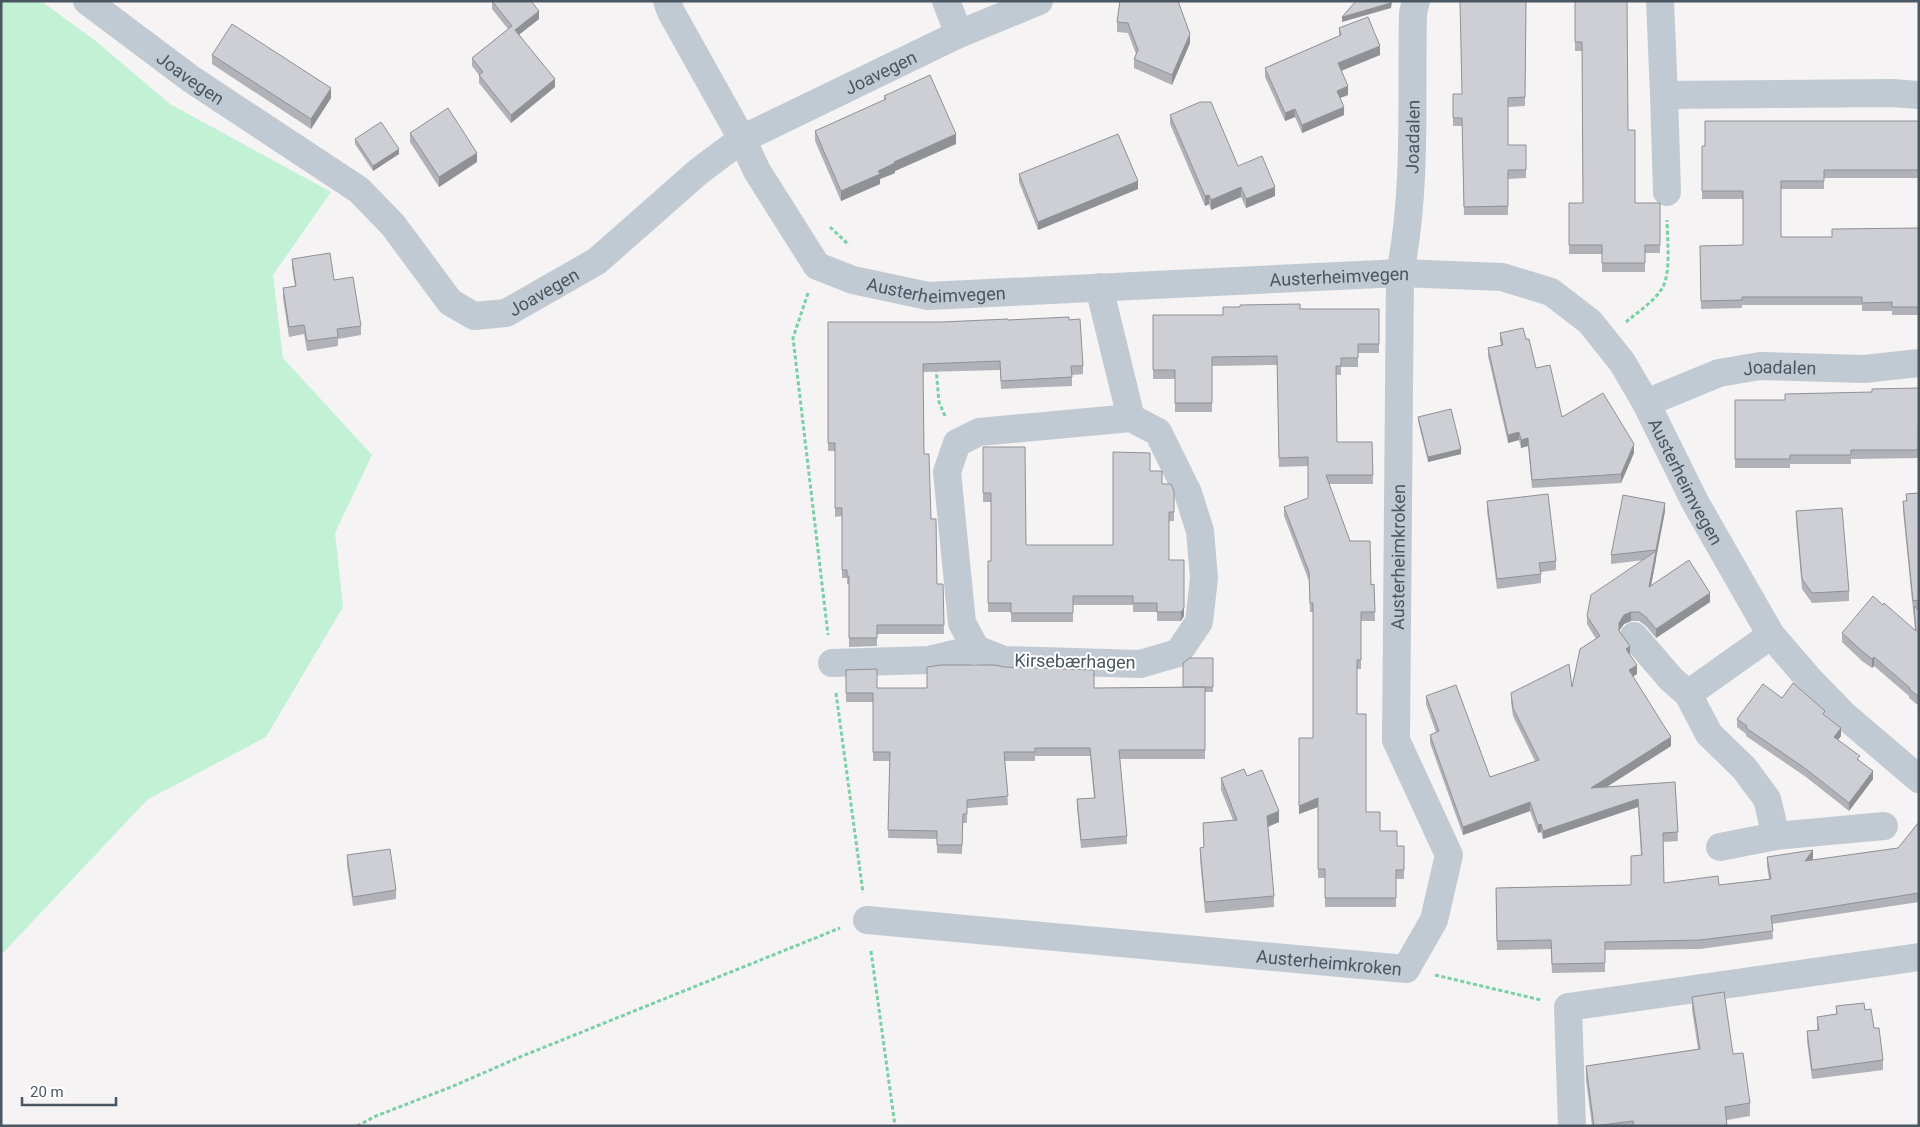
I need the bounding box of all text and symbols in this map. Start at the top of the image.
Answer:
street label: Joavegen [841,46,920,98]
street label: Joavegen [153,47,228,109]
street label: Joadalen [1401,100,1423,174]
street label: Austerheimvegen [1269,262,1410,290]
street label: Joavegen [505,263,582,320]
street label: Austerheimvegen [865,273,1006,306]
street label: Joadalen [1741,355,1817,379]
street label: Austerheimvegen [1645,415,1728,548]
street label: Austerheimkroken [1386,484,1409,630]
street label: Kirsebærhagen [1014,649,1136,673]
street label: Austerheimkroken [1256,945,1403,979]
scale bar [22,1074,116,1106]
text: 20 m [30,1083,64,1101]

